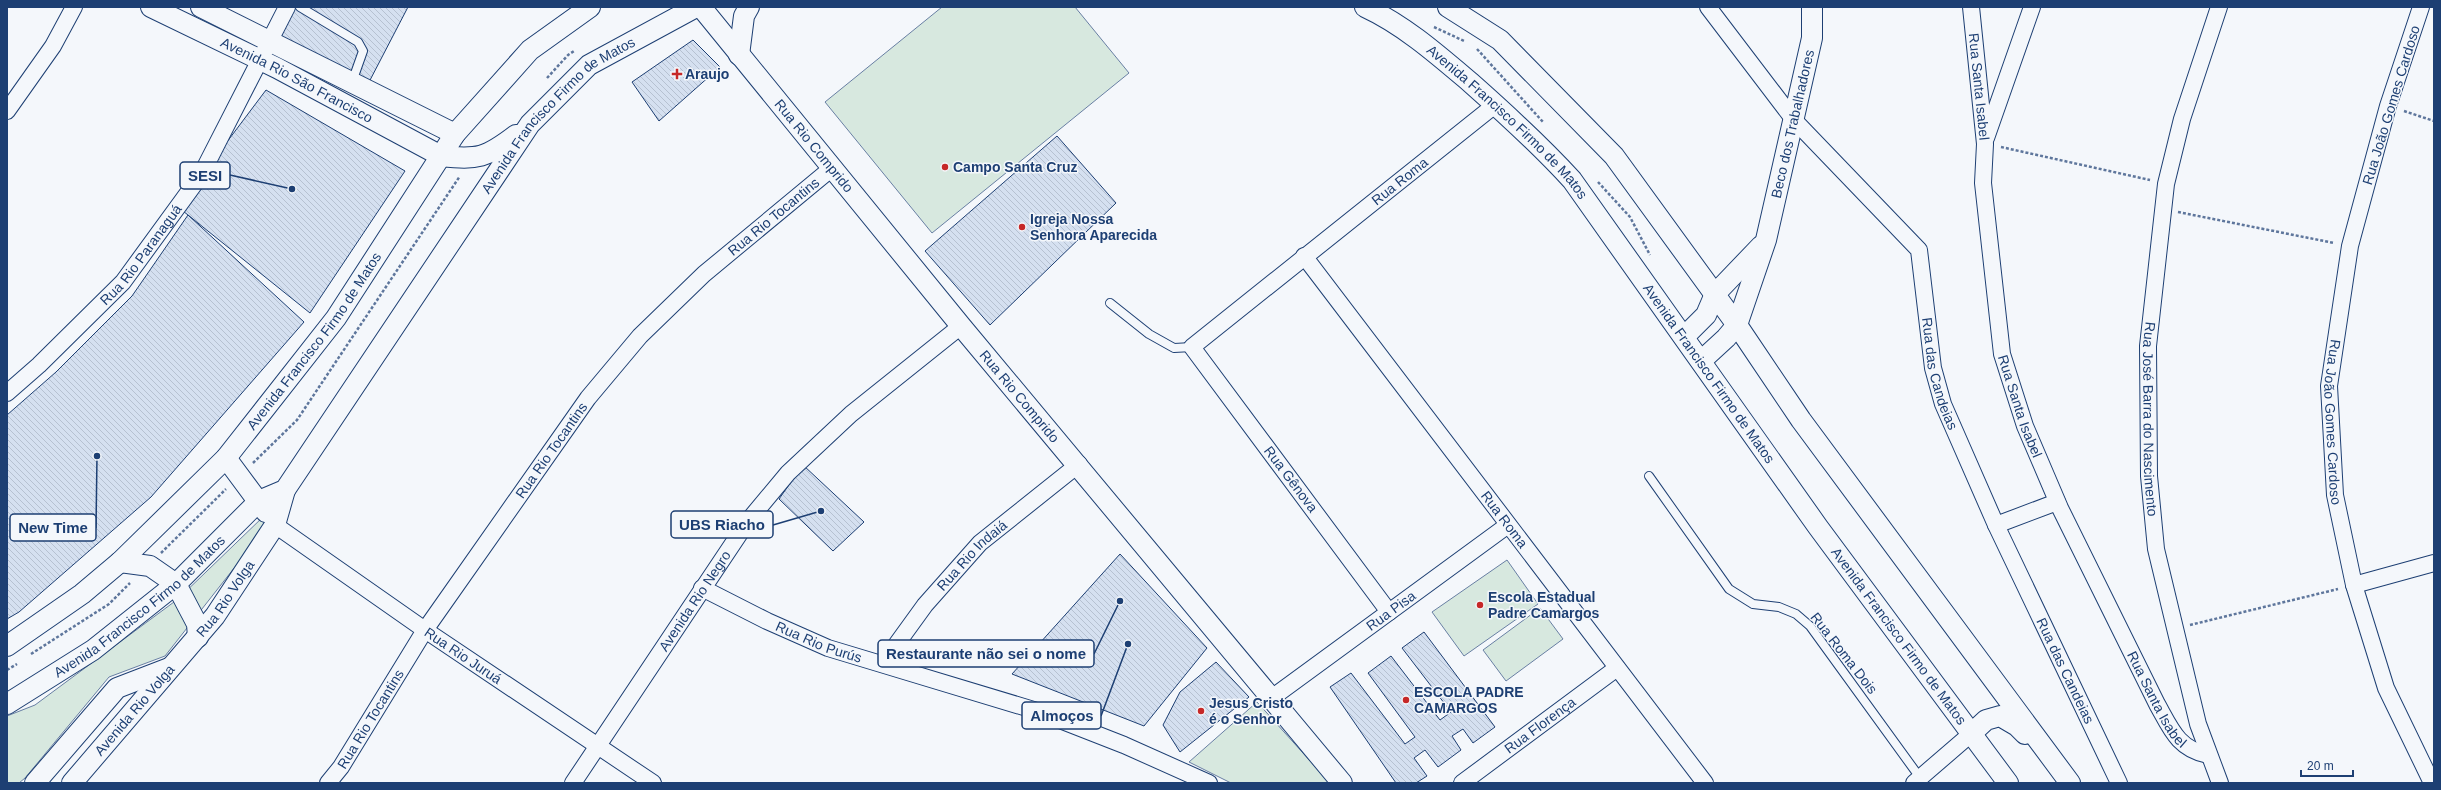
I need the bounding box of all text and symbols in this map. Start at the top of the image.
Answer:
street label: Rua João Gomes Cardoso [2359,23,2423,187]
street label: Rua Santa Isabel [1966,32,1993,141]
street label: Avenida Rio São Francisco [218,34,376,126]
street label: Avenida Francisco Firmo de Matos [478,34,638,196]
street label: Avenida Francisco Firmo de Matos [1424,42,1591,202]
street label: Beco dos Trabalhadores [1768,48,1817,200]
place label: Araujo [685,66,729,82]
marker: Araujo [672,69,682,79]
street label: Rua Rio Comprido [771,96,857,196]
street label: Rua Roma [1369,154,1431,208]
place label: Campo Santa Cruz [953,159,1077,175]
callout: SESI [180,162,230,189]
marker: Campo Santa Cruz [940,162,950,172]
text: SESI [188,167,222,184]
street label: Rua Rio Tocantins [725,174,822,259]
street label: Rua Rio Paranaguá [97,201,185,308]
place label: Igreja Nossa Senhora Aparecida [1030,211,1157,243]
marker: Igreja Nossa Senhora Aparecida [1017,222,1027,232]
street label: Avenida Francisco Firmo de Matos [243,249,384,433]
street label: Avenida Francisco Firmo de Matos [1640,281,1778,466]
street label: Rua das Candeias [1919,317,1961,432]
street label: Rua José Barra do Nascimento [2140,321,2161,517]
street label: Rua João Gomes Cardoso [2321,338,2345,506]
street label: Rua Rio Comprido [976,347,1063,446]
street label: Rua Santa Isabel [1995,353,2045,460]
street label: Rua Rio Tocantins [512,399,590,501]
street label: Rua Gênova [1261,443,1321,515]
street label: Rua Roma [1478,488,1531,551]
callout: UBS Riacho [671,511,773,538]
callout: New Time [10,514,96,541]
text: UBS Riacho [679,516,765,533]
street label: Rua Rio Indaiá [934,517,1010,594]
text: New Time [18,519,88,536]
street label: Avenida Francisco Firmo de Matos [51,532,228,681]
street label: Avenida Francisco Firmo de Matos [1828,544,1970,728]
street label: Avenida Rio Negro [655,547,734,654]
street label: Rua Rio Volga [193,557,258,640]
street label: Rua Pisa [1363,587,1419,634]
place label: Escola Estadual Padre Camargos [1488,589,1599,621]
marker: Escola Estadual Padre Camargos [1475,600,1485,610]
street label: Rua Roma Dois [1807,609,1881,697]
street label: Rua das Candeias [2033,615,2097,726]
street label: Rua Rio Purús [773,618,864,666]
street label: Rua Rio Juruá [421,624,505,687]
callout: Restaurante não sei o nome [878,640,1094,667]
text: Restaurante não sei o nome [886,645,1086,662]
street label: Rua Santa Isabel [2124,648,2190,751]
street label: Avenida Rio Volga [91,661,178,759]
street label: Rua Rio Tocantins [334,666,407,771]
place label: ESCOLA PADRE CAMARGOS [1414,684,1524,716]
street label: Rua Florença [1501,694,1579,757]
place label: Jesus Cristo é o Senhor [1209,695,1293,727]
marker: ESCOLA PADRE CAMARGOS [1401,695,1411,705]
callout: Almoços [1022,702,1101,729]
marker: Jesus Cristo é o Senhor [1196,706,1206,716]
text: Almoços [1030,707,1094,724]
scale bar [2301,752,2353,778]
text: 20 m [2307,759,2334,773]

